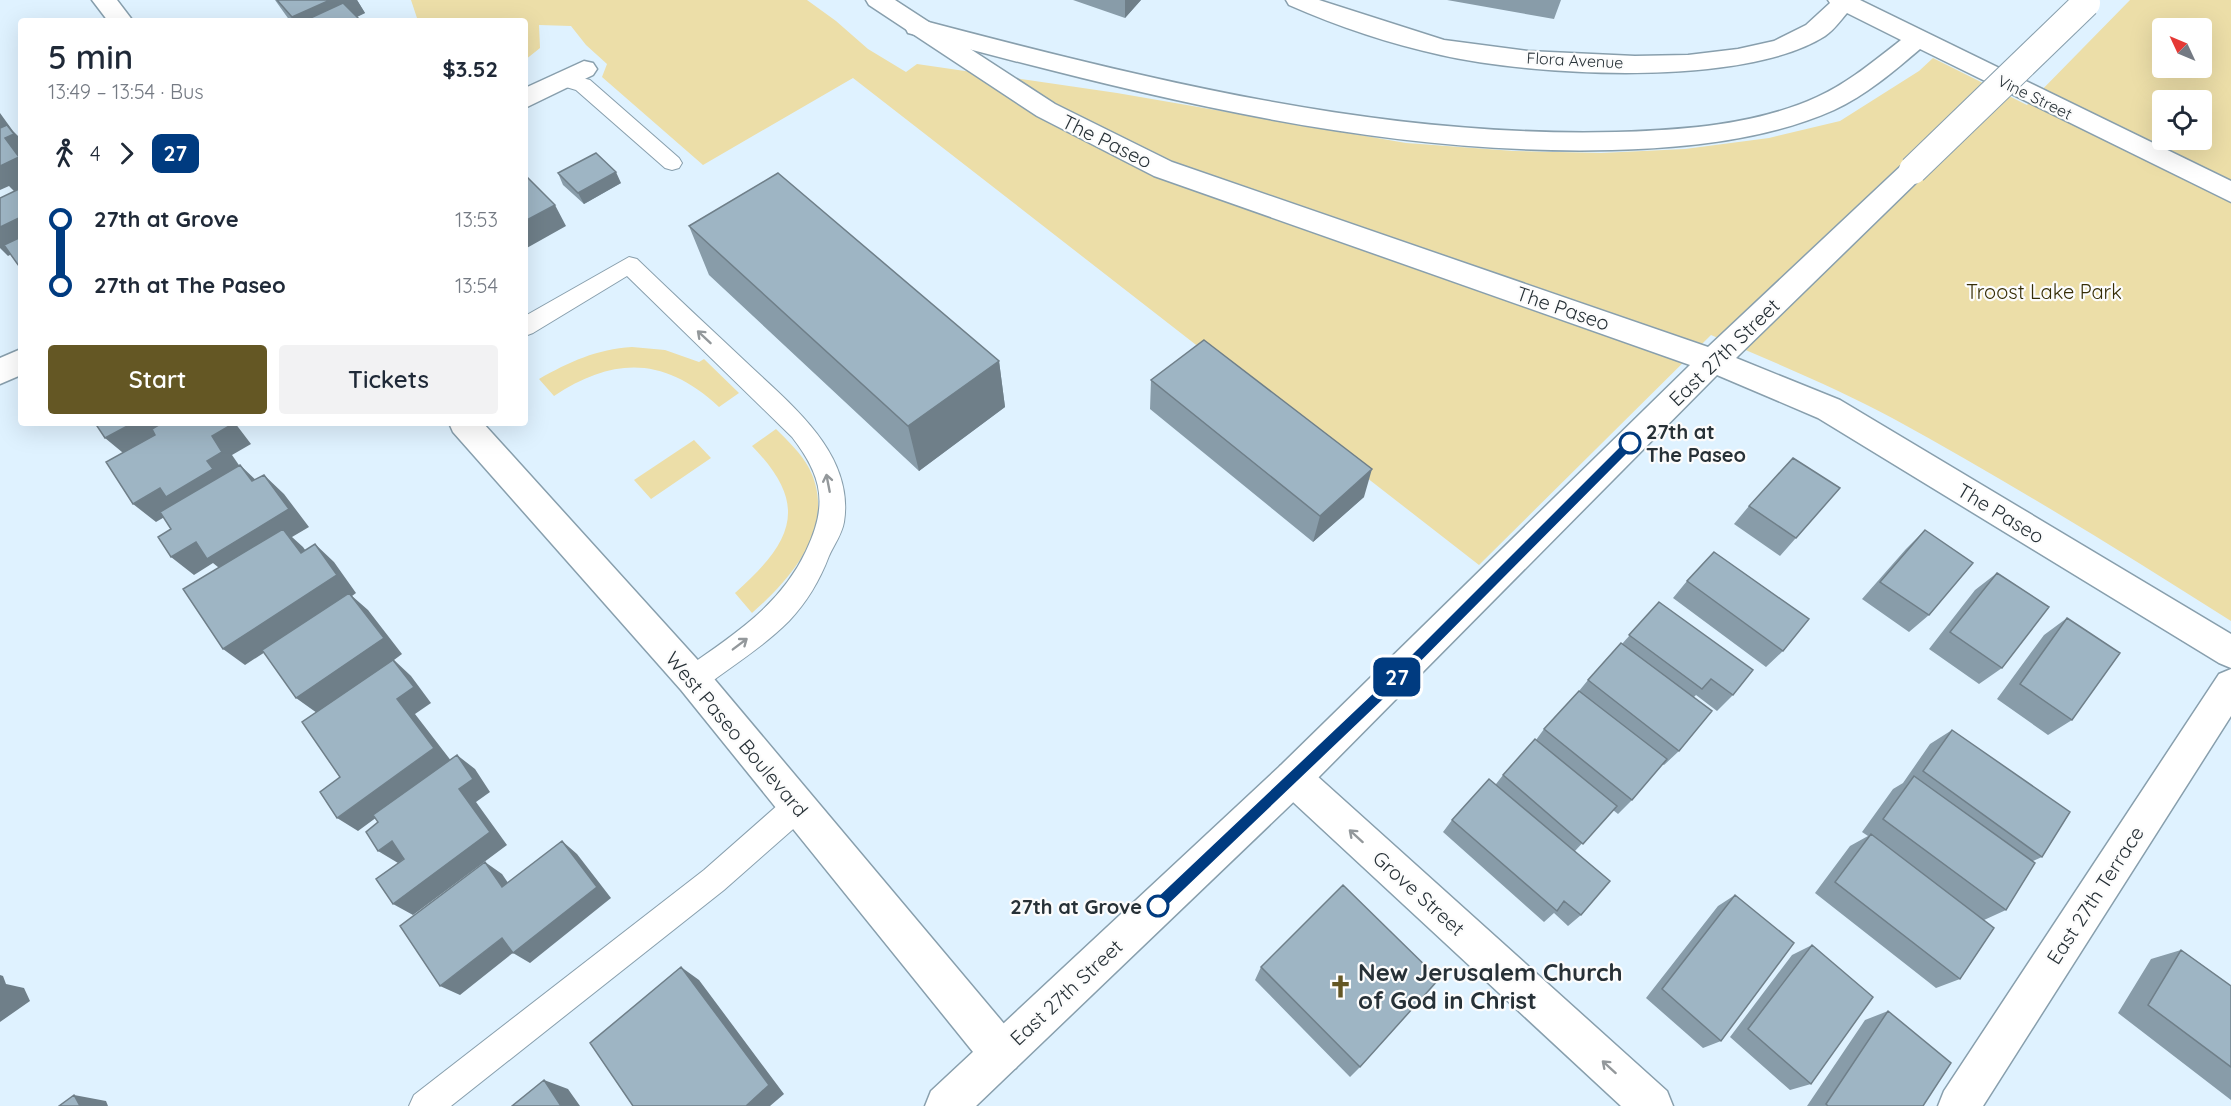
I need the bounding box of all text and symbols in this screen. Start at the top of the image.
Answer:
north arrow [2152,18,2212,78]
map controls [2152,18,2212,150]
text: 5 min [48,36,133,77]
street label: Flora Avenue [1526,47,1624,73]
text: $3.52 [442,55,498,83]
street label: Vine Street [1994,70,2076,124]
text: 13:49 – 13:54 · Bus [48,79,204,104]
button: locate [2152,90,2212,150]
street label: The Paseo [1058,109,1156,173]
icon: walk [48,137,81,170]
icon: forward [110,137,143,170]
text: 27 [164,140,187,166]
text: 4 [90,141,101,166]
text: 27th at Grove [94,205,239,233]
text: 13:53 [455,207,498,232]
text: 27th at The Paseo [94,271,286,299]
text: 13:54 [455,273,498,298]
park label: Troost Lake Park [1966,279,2122,304]
street label: The Paseo [1513,280,1613,336]
street label: East 27th Street [1663,293,1785,411]
one-way arrow [697,330,712,344]
button: Start [48,345,267,414]
button: Tickets [279,345,498,414]
place label: 27th at The Paseo [1646,419,1746,467]
marker: 27th at The Paseo [1619,432,1641,454]
one-way arrow [822,474,833,493]
street label: The Paseo [1953,477,2049,549]
one-way arrow [731,638,747,650]
street label: West Paseo Boulevard [661,646,813,822]
line badge: 27 [1370,658,1424,696]
text: 27 [1385,664,1409,690]
street label: East 27th Terrace [2041,821,2149,969]
one-way arrow [1349,829,1364,843]
street label: Grove Street [1368,845,1470,941]
place label: 27th at Grove [1010,894,1142,919]
marker: 27th at Grove [1147,895,1169,917]
street label: East 27th Street [1005,933,1127,1050]
place label: New Jerusalem Church of God in Christ [1358,957,1623,1015]
church icon: New Jerusalem Church of God in Christ [1327,973,1353,999]
one-way arrow [1601,1059,1616,1074]

